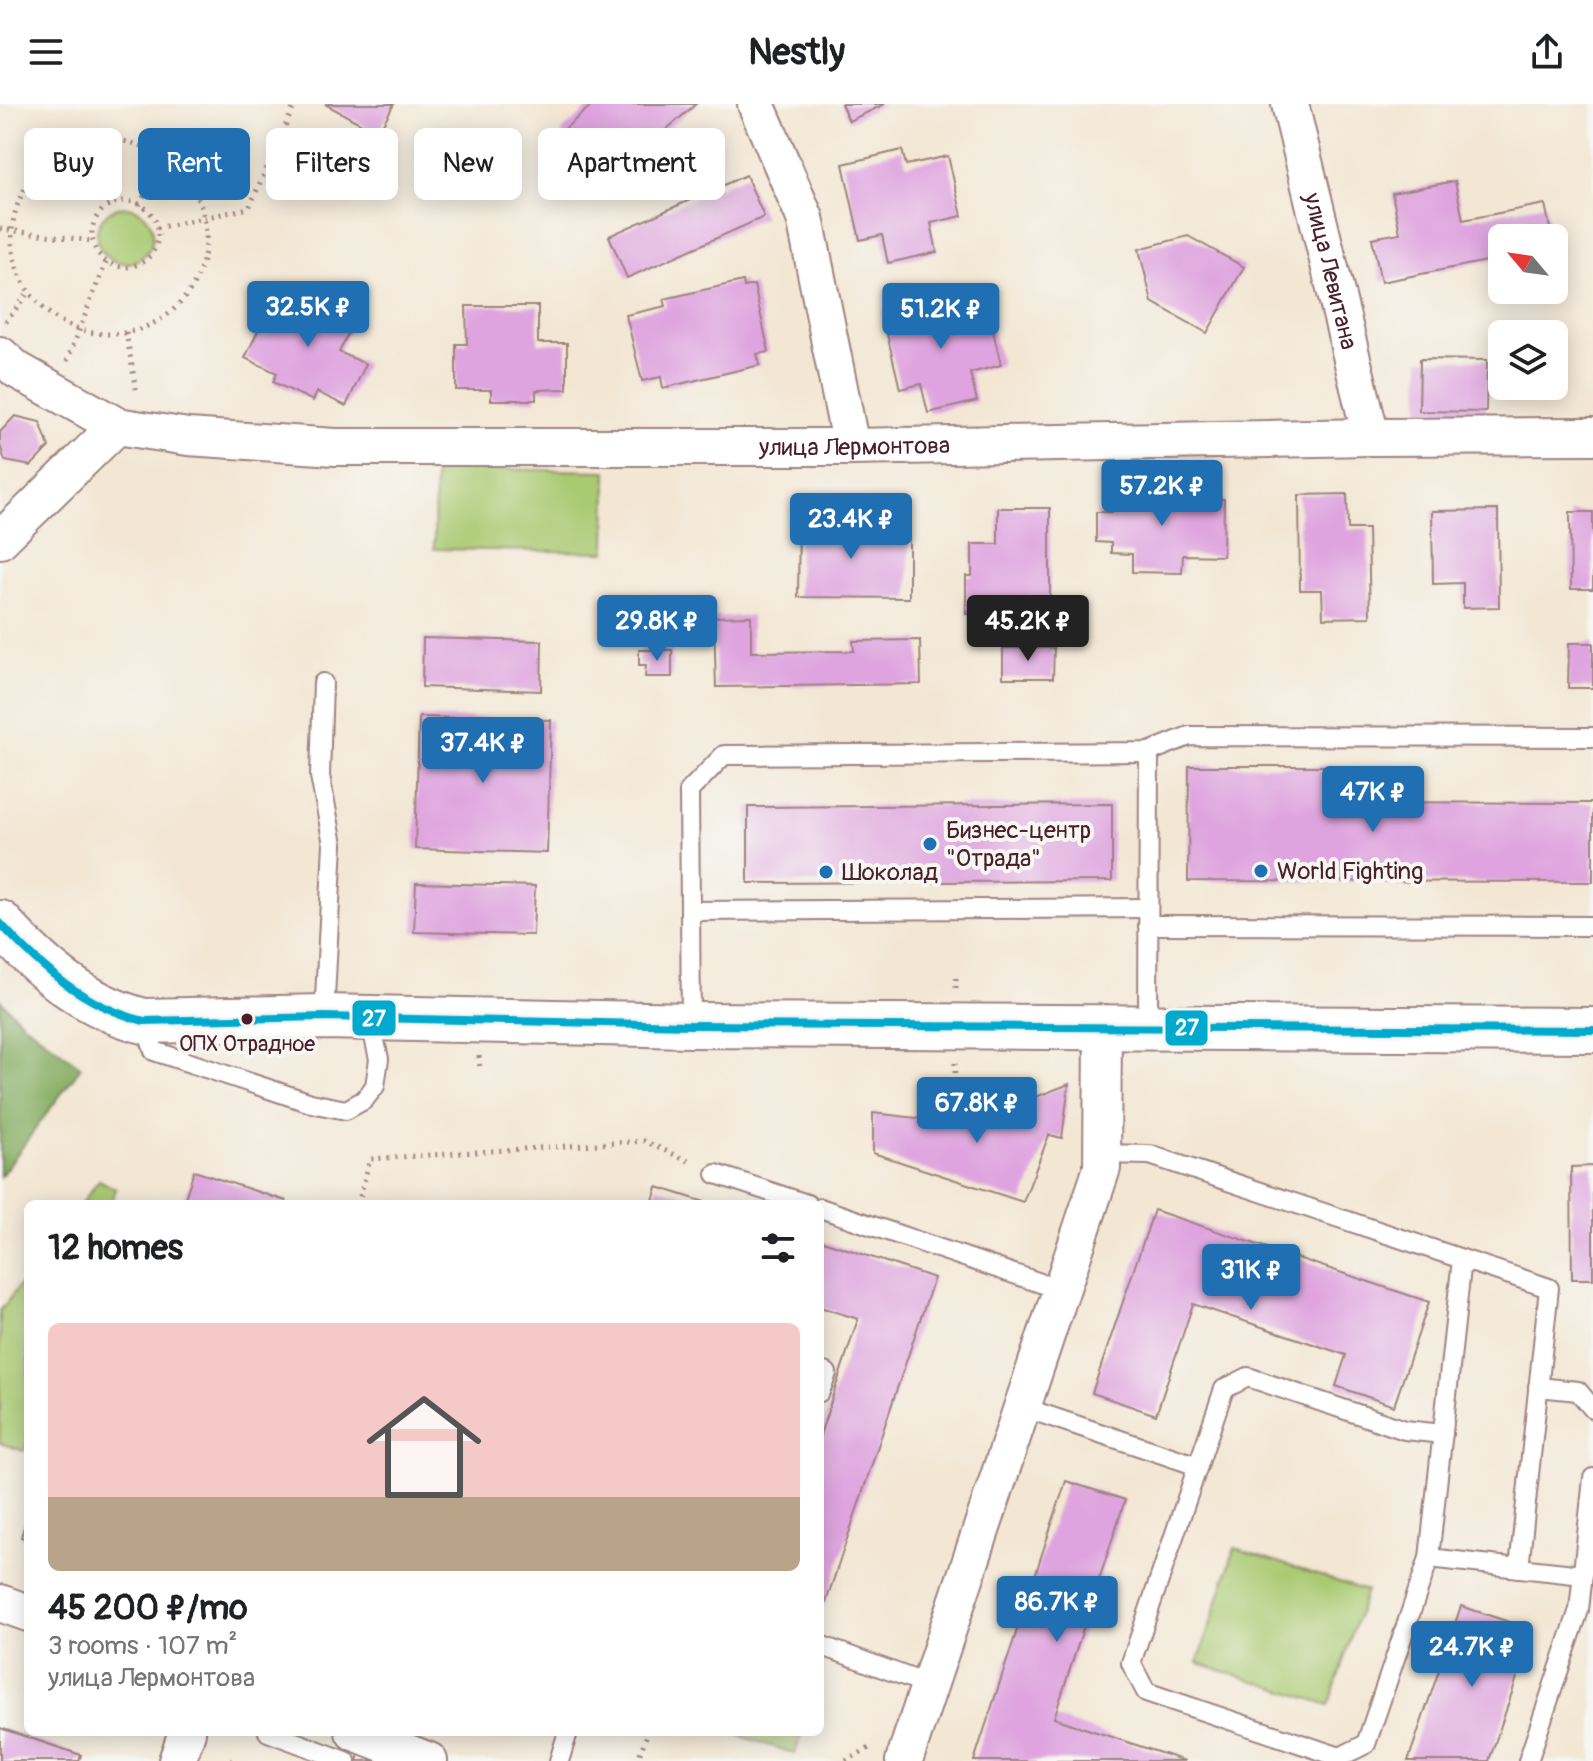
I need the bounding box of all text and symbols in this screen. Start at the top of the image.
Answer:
icon: menu [24,30,68,74]
text: Nestly [748,30,845,75]
icon: share [1525,30,1569,74]
chip: Buy [24,128,122,200]
chip: Rent [138,128,250,200]
chip: Filters [266,128,398,200]
chip: New [414,128,522,200]
chip: Apartment [538,128,725,200]
street label: улица Левитана [1297,189,1364,352]
north arrow [1488,224,1568,304]
map controls [1488,224,1568,400]
pin: 32.5K ₽ [234,281,382,349]
pin: 51.2K ₽ [867,283,1015,351]
text: 32.5K ₽ [265,291,351,323]
text: 51.2K ₽ [900,293,982,325]
button: layers [1488,320,1568,400]
street label: улица Лермонтова [758,431,950,462]
pin: 57.2K ₽ [1088,460,1236,528]
text: 57.2K ₽ [1120,470,1205,502]
pin: 23.4K ₽ [777,493,925,561]
text: 23.4K ₽ [808,503,894,535]
pin: 29.8K ₽ [583,595,731,663]
pin: 45.2K ₽ [954,595,1102,663]
text: 29.8K ₽ [615,605,699,637]
text: 45.2K ₽ [985,605,1071,637]
pin: 37.4K ₽ [409,717,557,785]
text: 37.4K ₽ [440,727,526,759]
pin: 47K ₽ [1317,766,1429,834]
text: 47K ₽ [1340,776,1406,808]
place label: Бизнес-центр "Отрада" [946,816,1091,873]
marker: Бизнес-центр "Отрада" [921,835,939,853]
place label: World Fighting [1277,857,1423,886]
place label: Шоколад [842,858,939,887]
marker: World Fighting [1252,862,1270,880]
marker: Шоколад [817,863,835,881]
line badge: 27 [351,999,397,1037]
text: 27 [362,1005,386,1033]
line badge: 27 [1164,1009,1209,1047]
marker: ОПХ Отрадное [239,1011,255,1027]
text: 27 [1175,1014,1199,1042]
place label: ОПХ Отрадное [179,1030,315,1058]
pin: 67.8K ₽ [903,1077,1051,1145]
text: 67.8K ₽ [935,1087,1019,1119]
icon: filters [756,1226,800,1270]
text: 12 homes [48,1227,183,1270]
pin: 31K ₽ [1195,1244,1307,1312]
text: 31K ₽ [1220,1254,1282,1286]
icon: home [352,1375,496,1519]
pin: 86.7K ₽ [983,1576,1131,1644]
text: 86.7K ₽ [1015,1586,1099,1618]
text: 45 200 ₽/mo [48,1587,247,1630]
pin: 24.7K ₽ [1398,1621,1546,1689]
text: 3 rooms · 107 m² [48,1630,237,1662]
text: 24.7K ₽ [1429,1631,1515,1663]
text: улица Лермонтова [48,1662,255,1694]

